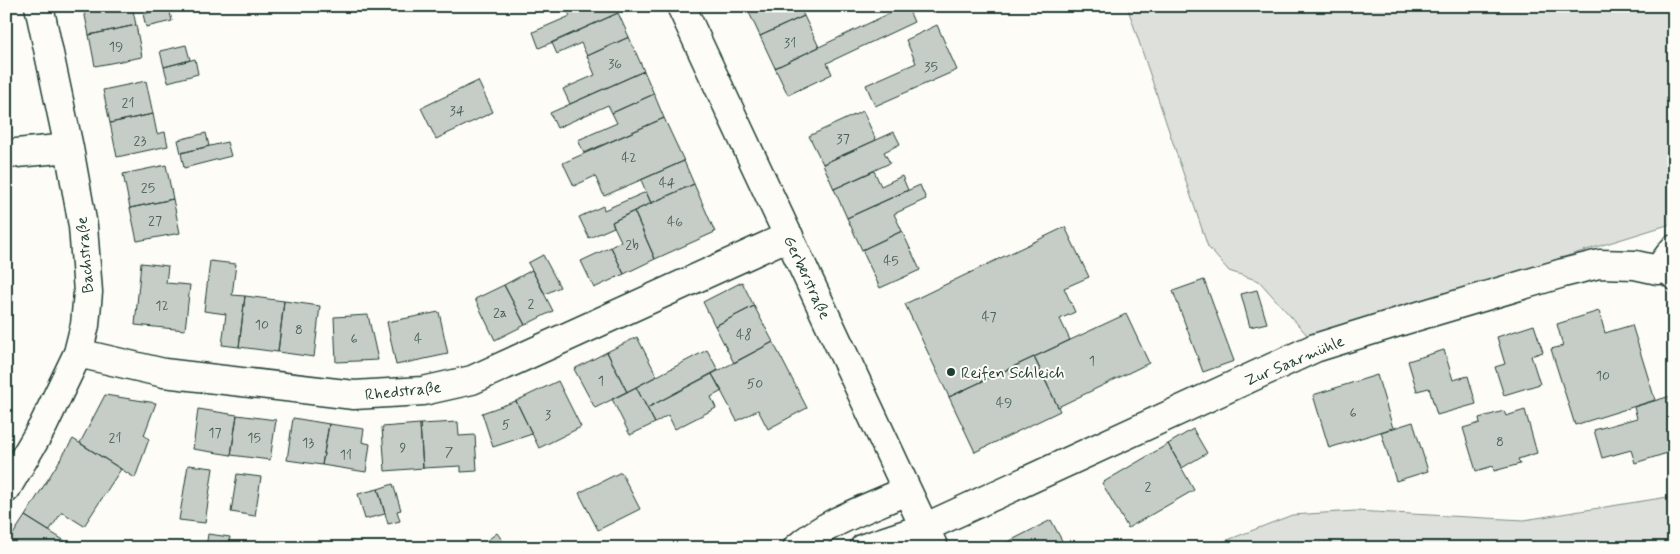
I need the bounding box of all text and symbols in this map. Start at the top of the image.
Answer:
house number: 31 [784,34,796,52]
house number: 19 [109,38,123,56]
house number: 36 [608,55,622,73]
house number: 35 [924,58,938,76]
house number: 21 [122,94,134,112]
house number: 34 [450,102,465,120]
house number: 37 [836,130,850,148]
house number: 23 [134,132,146,150]
house number: 42 [621,149,637,167]
house number: 44 [659,174,676,192]
house number: 25 [141,179,155,197]
house number: 27 [148,212,162,230]
house number: 46 [667,213,683,231]
street label: Bachstraße [72,216,99,294]
street label: Gerberstraße [778,232,835,323]
house number: 2b [625,236,639,254]
house number: 45 [883,252,899,270]
house number: 2 [528,295,535,313]
house number: 12 [155,297,169,315]
house number: 2a [493,304,507,322]
house number: 47 [981,308,997,326]
house number: 10 [255,316,269,334]
house number: 8 [295,321,303,339]
house number: 48 [736,326,752,344]
house number: 6 [350,330,358,348]
house number: 4 [414,330,422,348]
street label: Zur Saarmühle [1242,331,1348,392]
house number: 1 [1089,352,1095,370]
place label: Reifen Schleich [961,363,1065,384]
marker: Reifen Schleich [945,366,957,378]
house number: 10 [1596,367,1610,385]
house number: 1 [598,372,604,390]
house number: 50 [747,375,763,393]
street label: Rhedstraße [364,377,442,406]
house number: 49 [996,394,1012,412]
house number: 6 [1349,404,1357,422]
house number: 3 [545,406,551,424]
house number: 5 [502,416,510,434]
house number: 17 [208,424,222,442]
house number: 21 [109,429,121,447]
house number: 15 [247,429,261,447]
house number: 8 [1496,433,1504,451]
house number: 13 [302,434,314,452]
house number: 9 [400,439,407,457]
house number: 7 [445,443,454,461]
house number: 11 [340,446,352,464]
house number: 2 [1145,478,1152,496]

